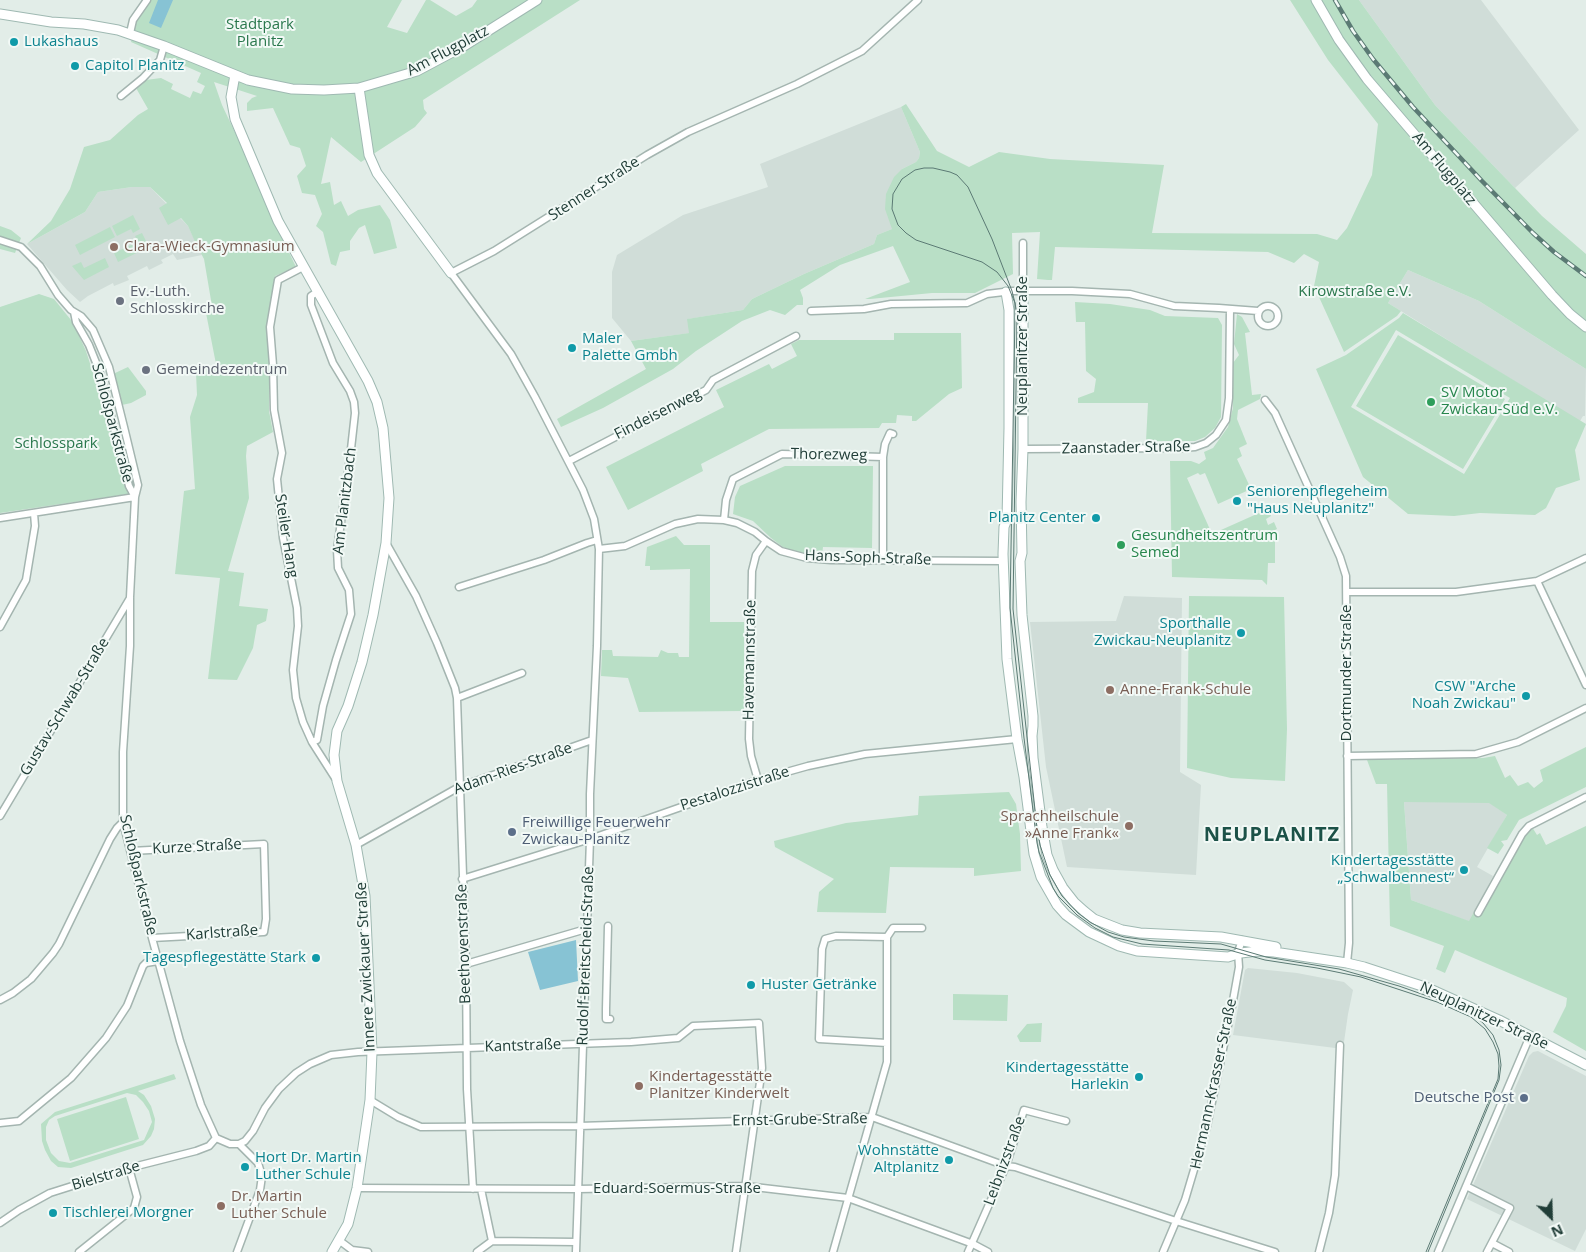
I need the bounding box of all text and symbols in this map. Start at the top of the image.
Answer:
park label: Stadtpark Planitz [226,16,294,51]
street label: Am Flugplatz [404,22,492,80]
place label: Lukashaus [24,33,98,51]
marker: Lukashaus [8,36,20,48]
place label: Capitol Planitz [85,57,184,75]
marker: Capitol Planitz [69,60,81,72]
street label: Am Flugplatz [1408,129,1480,209]
street label: Stenner Straße [545,153,643,225]
place label: Clara-Wieck-Gymnasium [124,238,295,256]
marker: Clara-Wieck-Gymnasium [108,241,120,253]
street label: Neuplanitzer Straße [1014,276,1032,416]
place label: Ev.-Luth. Schlosskirche [130,283,224,318]
park label: Kirowstraße e.V. [1298,283,1412,301]
marker: Ev.-Luth. Schlosskirche [114,295,126,307]
place label: Maler Palette Gmbh [582,330,678,365]
marker: Maler Palette Gmbh [566,342,578,354]
street label: Schloßparkstraße [87,361,137,485]
place label: Gemeindezentrum [156,361,287,379]
marker: Gemeindezentrum [140,364,152,376]
street label: Findeisenweg [612,384,704,444]
place label: SV Motor Zwickau-Süd e.V. [1441,384,1558,419]
marker: SV Motor Zwickau-Süd e.V. [1425,396,1437,408]
park label: Schlosspark [14,435,98,453]
street label: Zaanstader Straße [1061,438,1191,458]
street label: Thorezweg [791,445,867,465]
street label: Am Planitzbach [330,446,360,556]
place label: Seniorenpflegeheim "Haus Neuplanitz" [1247,483,1388,518]
street label: Steiler Hang [270,493,302,579]
marker: Seniorenpflegeheim "Haus Neuplanitz" [1231,495,1243,507]
place label: Planitz Center [989,509,1086,527]
marker: Planitz Center [1090,512,1102,524]
place label: Gesundheitszentrum Semed [1131,527,1278,562]
marker: Gesundheitszentrum Semed [1115,539,1127,551]
street label: Hans-Soph-Straße [804,547,932,569]
street label: Havemannstraße [740,600,760,720]
street label: Dortmunder Straße [1338,604,1356,742]
place label: Sporthalle Zwickau-Neuplanitz [1094,615,1231,650]
marker: Sporthalle Zwickau-Neuplanitz [1235,627,1247,639]
street label: Gustav-Schwab-Straße [17,635,113,779]
place label: CSW "Arche Noah Zwickau" [1412,678,1516,713]
place label: Anne-Frank-Schule [1120,681,1251,699]
marker: Anne-Frank-Schule [1104,684,1116,696]
marker: CSW "Arche Noah Zwickau" [1520,690,1532,702]
street label: Adam-Ries-Straße [451,739,575,799]
street label: Pestalozzistraße [678,763,792,815]
place label: Sprachheilschule »Anne Frank« [1001,808,1119,843]
street label: Schloßparkstraße [115,813,161,937]
place label: Freiwillige Feuerwehr Zwickau-Planitz [522,814,671,849]
marker: Sprachheilschule »Anne Frank« [1123,820,1135,832]
district label: NEUPLANITZ [1203,823,1341,847]
marker: Freiwillige Feuerwehr Zwickau-Planitz [506,826,518,838]
street label: Kurze Straße [152,836,242,858]
place label: Kindertagesstätte „Schwalbennest“ [1331,852,1454,887]
marker: Kindertagesstätte „Schwalbennest“ [1458,864,1470,876]
street label: Rudolf-Breitscheid-Straße [574,866,598,1046]
street label: Innere Zwickauer Straße [353,881,379,1053]
street label: Beethovenstraße [453,884,475,1004]
street label: Karlstraße [185,922,259,944]
place label: Tagespflegestätte Stark [143,949,306,967]
marker: Tagespflegestätte Stark [310,952,322,964]
place label: Huster Getränke [761,976,877,994]
street label: Neuplanitzer Straße [1417,978,1551,1054]
marker: Huster Getränke [745,979,757,991]
street label: Hermann-Krasser-Straße [1187,997,1241,1171]
street label: Kantstraße [484,1036,562,1056]
place label: Kindertagesstätte Harlekin [1006,1059,1129,1094]
place label: Kindertagesstätte Planitzer Kinderwelt [649,1068,789,1103]
marker: Kindertagesstätte Harlekin [1133,1071,1145,1083]
marker: Kindertagesstätte Planitzer Kinderwelt [633,1080,645,1092]
place label: Deutsche Post [1414,1089,1514,1107]
marker: Deutsche Post [1518,1092,1530,1104]
street label: Ernst-Grube-Straße [732,1110,868,1130]
street label: Leibnizstraße [980,1114,1030,1208]
place label: Wohnstätte Altplanitz [858,1142,939,1177]
place label: Hort Dr. Martin Luther Schule [255,1149,362,1184]
marker: Wohnstätte Altplanitz [943,1154,955,1166]
street label: Bielstraße [70,1157,142,1195]
marker: Hort Dr. Martin Luther Schule [239,1161,251,1173]
street label: Eduard-Soermus-Straße [593,1180,761,1198]
place label: Dr. Martin Luther Schule [231,1188,327,1223]
north arrow [1526,1192,1576,1242]
marker: Dr. Martin Luther Schule [215,1200,227,1212]
place label: Tischlerei Morgner [63,1204,194,1222]
marker: Tischlerei Morgner [47,1207,59,1219]
text: N [1548,1220,1566,1242]

